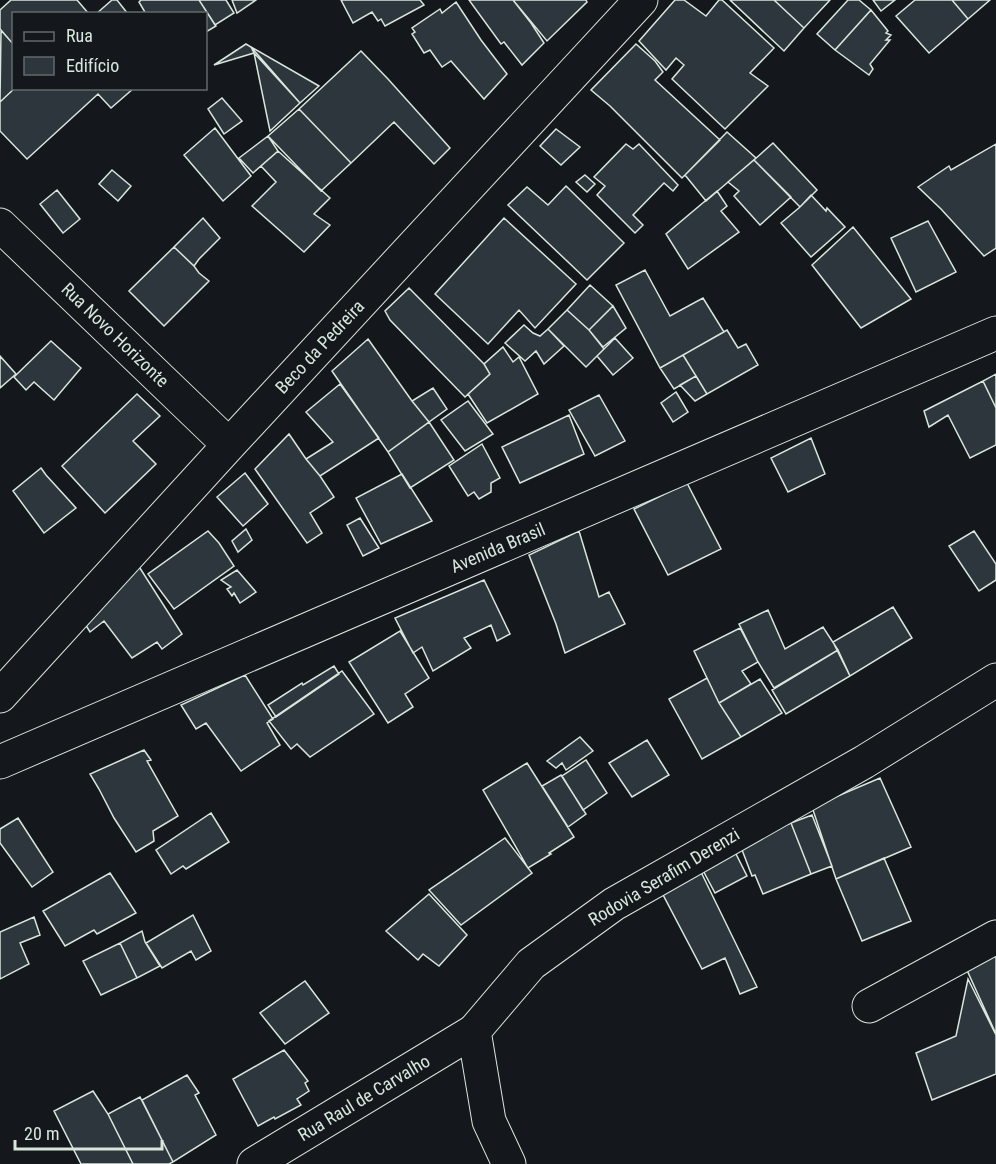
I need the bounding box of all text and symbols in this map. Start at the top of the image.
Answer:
legend [12,12,207,90]
text: Rua [66,25,93,46]
text: Edifício [66,55,119,76]
street label: Rua Novo Horizonte [57,278,173,391]
street label: Beco da Pedreira [271,296,368,398]
street label: Avenida Brasil [447,518,548,577]
street label: Rodovia Serafim Derenzi [585,823,743,930]
street label: Rua Raul de Carvalho [294,1050,434,1145]
scale bar [15,1113,162,1151]
text: 20 m [24,1123,59,1144]

